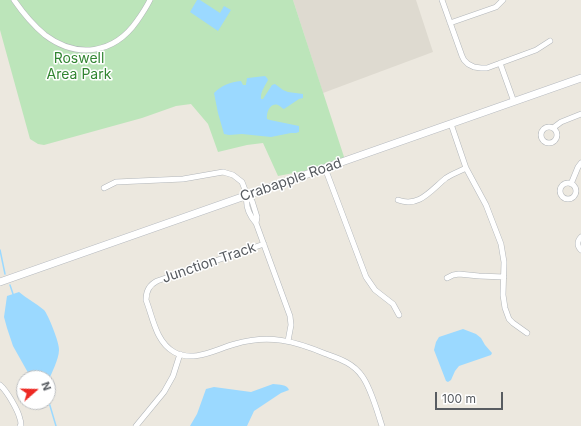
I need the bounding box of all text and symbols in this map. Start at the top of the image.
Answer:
park label: Roswell Area Park [47,51,111,84]
street label: Crabapple Road [238,155,344,205]
street label: Junction Track [160,239,258,287]
north arrow [16,370,56,410]
text: N [38,380,54,393]
scale bar [437,384,505,410]
text: 100 m [442,391,476,406]

